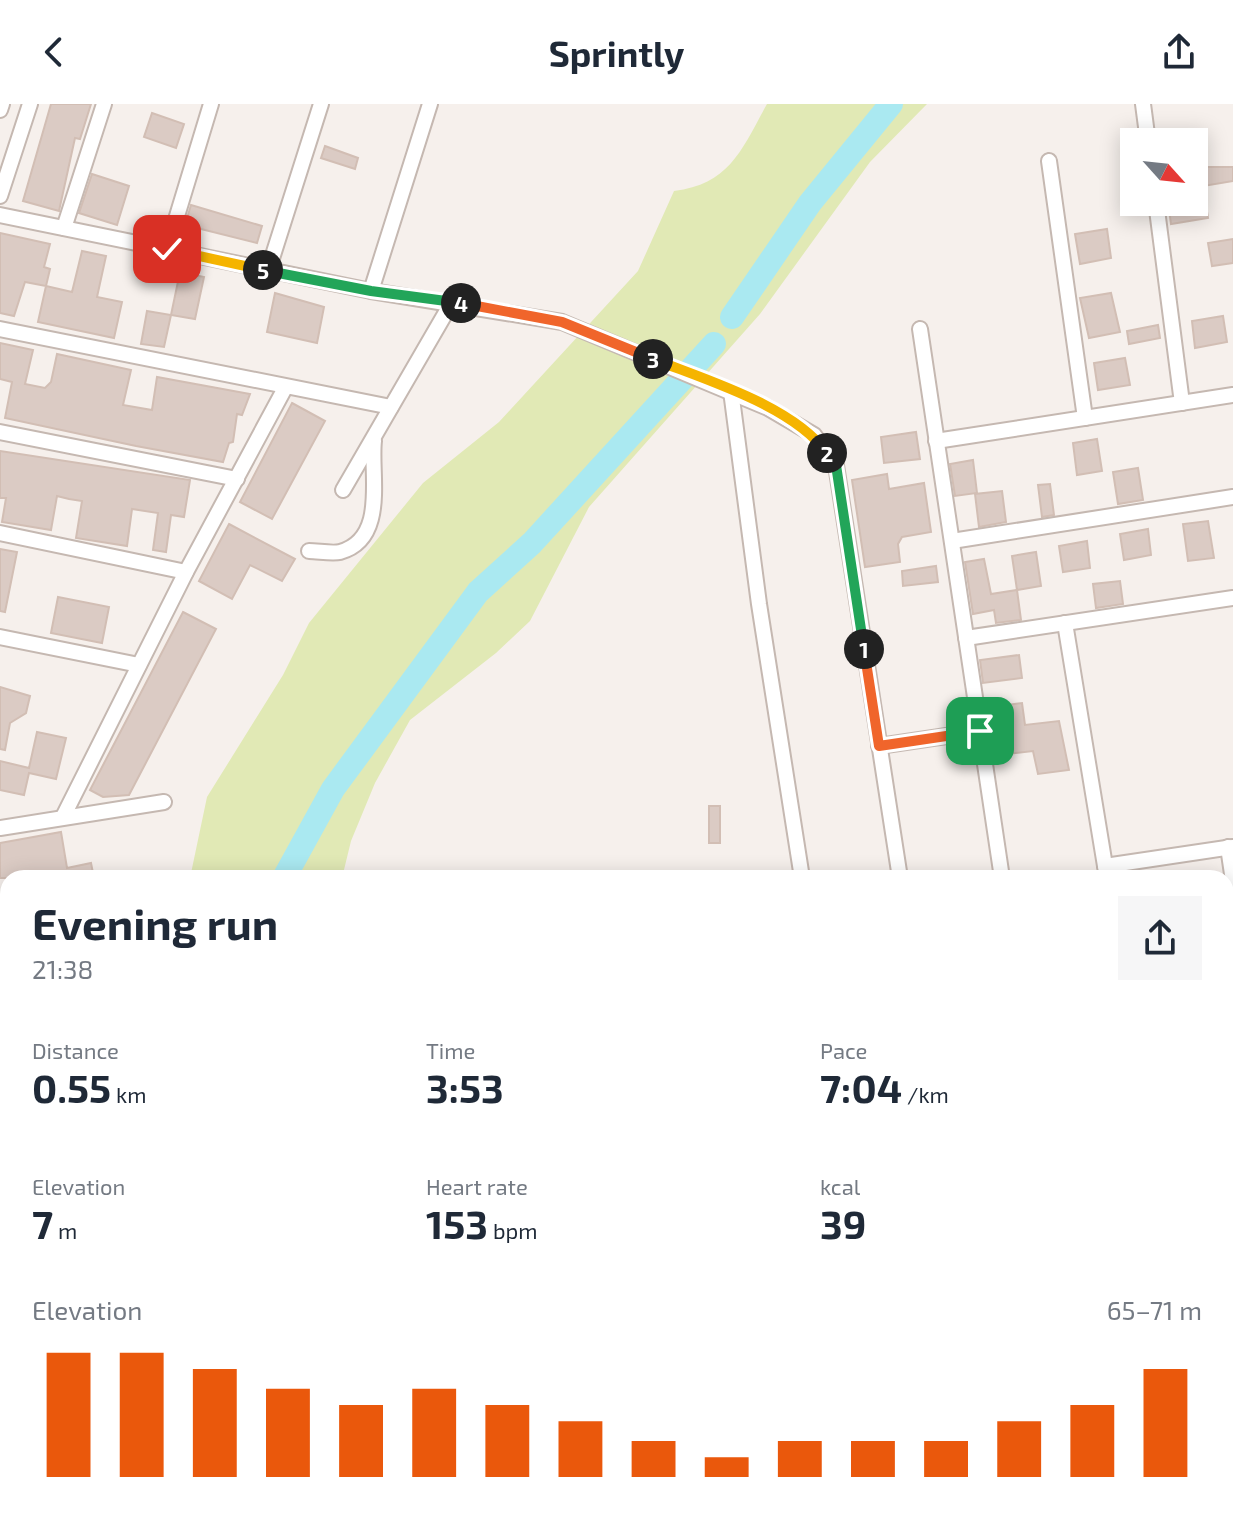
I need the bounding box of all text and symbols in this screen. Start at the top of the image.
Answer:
icon: back [32,30,76,74]
icon: share [1157,30,1201,74]
text: Sprintly [549,31,684,74]
north arrow [1120,128,1208,216]
map controls [1120,128,1208,216]
pin [133,215,201,283]
icon: check [145,227,189,271]
pin: 5 [243,250,283,290]
text: 5 [257,257,269,283]
pin: 4 [441,283,481,323]
text: 4 [454,290,468,316]
pin: 3 [633,339,673,379]
text: 3 [647,346,659,372]
pin: 2 [807,433,847,473]
text: 2 [821,440,833,466]
pin: 1 [844,629,884,669]
text: 1 [859,636,869,662]
pin [946,697,1014,765]
icon: arrive [958,709,1002,753]
text: Evening run [32,896,278,949]
button: share [1118,896,1202,980]
text: 21:38 [32,953,93,984]
text: Distance [32,1037,119,1063]
text: Time [426,1037,475,1063]
text: Pace [820,1037,867,1063]
text: 0.55 [32,1063,111,1111]
text: 3:53 [426,1063,504,1111]
text: 7:04 [820,1063,902,1111]
text: km [111,1081,147,1107]
text: /km [902,1081,949,1107]
text: Elevation [32,1173,125,1199]
text: Heart rate [426,1173,528,1199]
text: kcal [820,1173,860,1199]
text: 7 [32,1199,53,1247]
text: 153 [426,1199,488,1247]
text: 39 [820,1199,866,1247]
text: m [53,1217,77,1243]
text: bpm [488,1217,538,1243]
text: Elevation [32,1294,142,1325]
text: 65–71 m [1107,1294,1202,1325]

